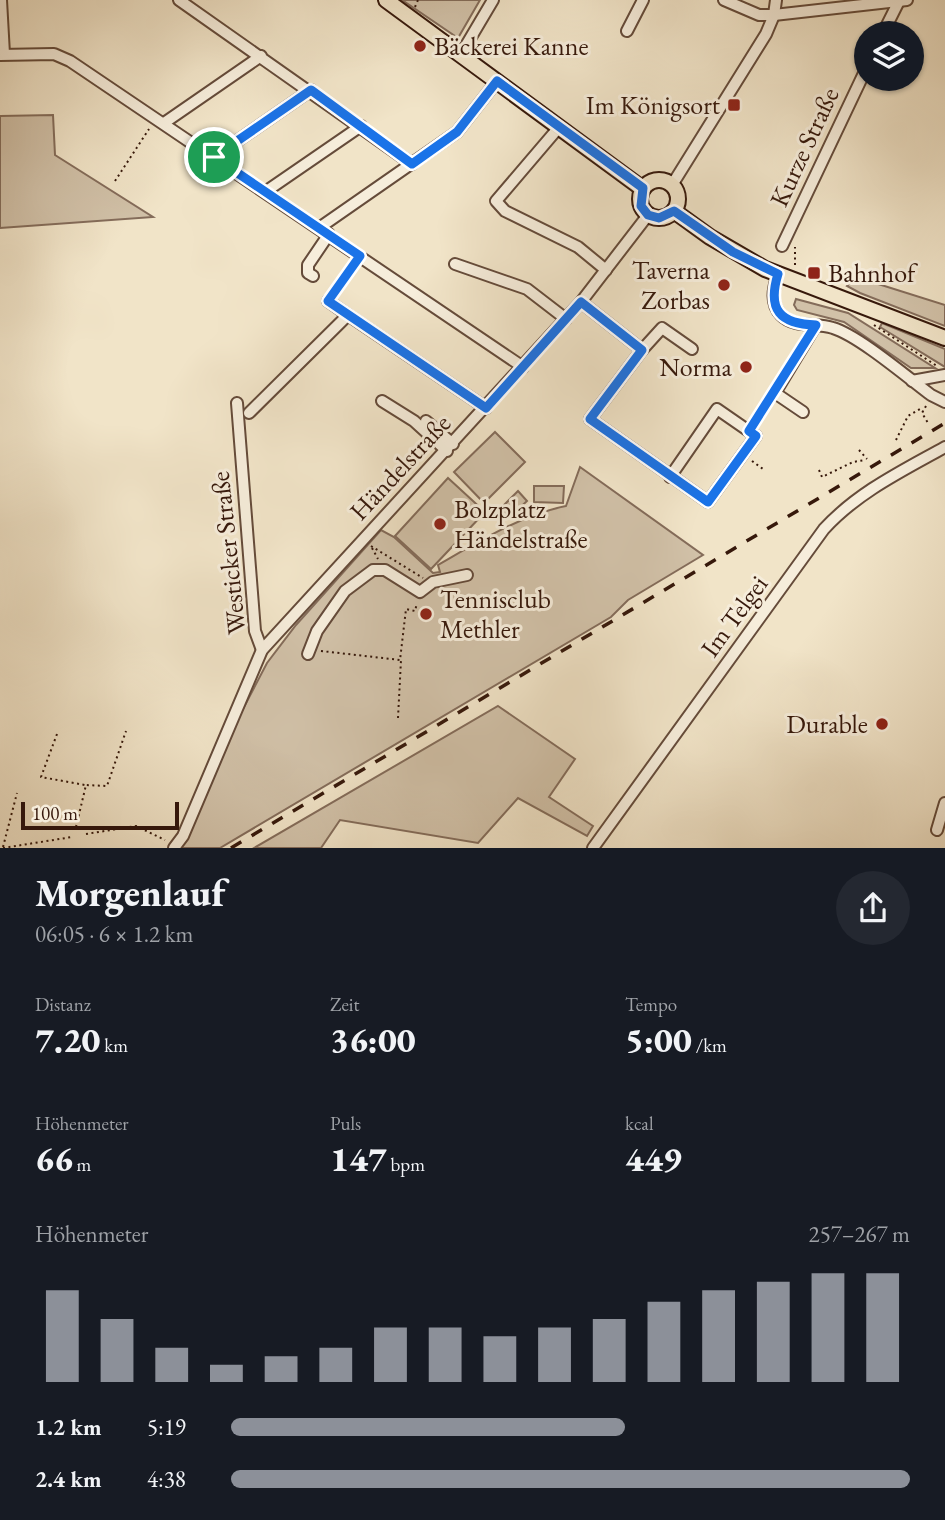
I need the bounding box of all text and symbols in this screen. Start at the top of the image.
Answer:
map controls [854,21,924,91]
button: layers [854,21,924,91]
place label: Bäckerei Kanne [434,29,589,63]
marker: Bäckerei Kanne [412,38,428,54]
street label: Kurze Straße [762,82,846,212]
place label: Im Königsort [586,88,720,122]
marker: Im Königsort [726,97,742,113]
pin [184,127,244,187]
icon: arrive [195,138,233,176]
place label: Taverna Zorbas [632,253,711,317]
place label: Bahnhof [828,256,918,290]
marker: Bahnhof [806,265,822,281]
marker: Taverna Zorbas [716,277,732,293]
place label: Norma [659,350,733,384]
marker: Norma [738,359,754,375]
street label: Händelstraße [342,407,458,527]
street label: Westicker Straße [203,470,253,636]
place label: Bolzplatz Händelstraße [454,492,588,556]
marker: Bolzplatz Händelstraße [432,516,448,532]
street label: Im Telgei [693,568,775,664]
place label: Tennisclub Methler [440,582,551,646]
marker: Tennisclub Methler [418,606,434,622]
place label: Durable [786,707,868,741]
marker: Durable [874,716,890,732]
scale bar [21,799,178,831]
text: 100 m [32,801,78,826]
text: Morgenlauf [35,868,225,917]
button: share [836,871,910,945]
text: 06:05 · 6 × 1.2 km [35,919,193,949]
text: Distanz [35,992,91,1017]
text: Zeit [330,992,360,1017]
text: Tempo [625,992,677,1017]
text: 7.20 [35,1017,101,1062]
text: 36:00 [330,1017,416,1062]
text: 5:00 [625,1017,692,1062]
text: km [101,1033,128,1058]
text: /km [692,1033,727,1058]
text: Höhenmeter [35,1111,129,1136]
text: Puls [330,1111,361,1136]
text: kcal [625,1111,654,1136]
text: 66 [35,1136,73,1181]
text: 147 [330,1136,387,1181]
text: 449 [625,1136,682,1181]
text: m [73,1152,91,1177]
text: bpm [387,1152,425,1177]
text: Höhenmeter [35,1219,148,1249]
text: 257–267 m [809,1219,910,1249]
text: 1.2 km [35,1412,102,1442]
text: 5:19 [147,1412,186,1442]
text: 2.4 km [35,1464,102,1494]
text: 4:38 [147,1464,186,1494]

